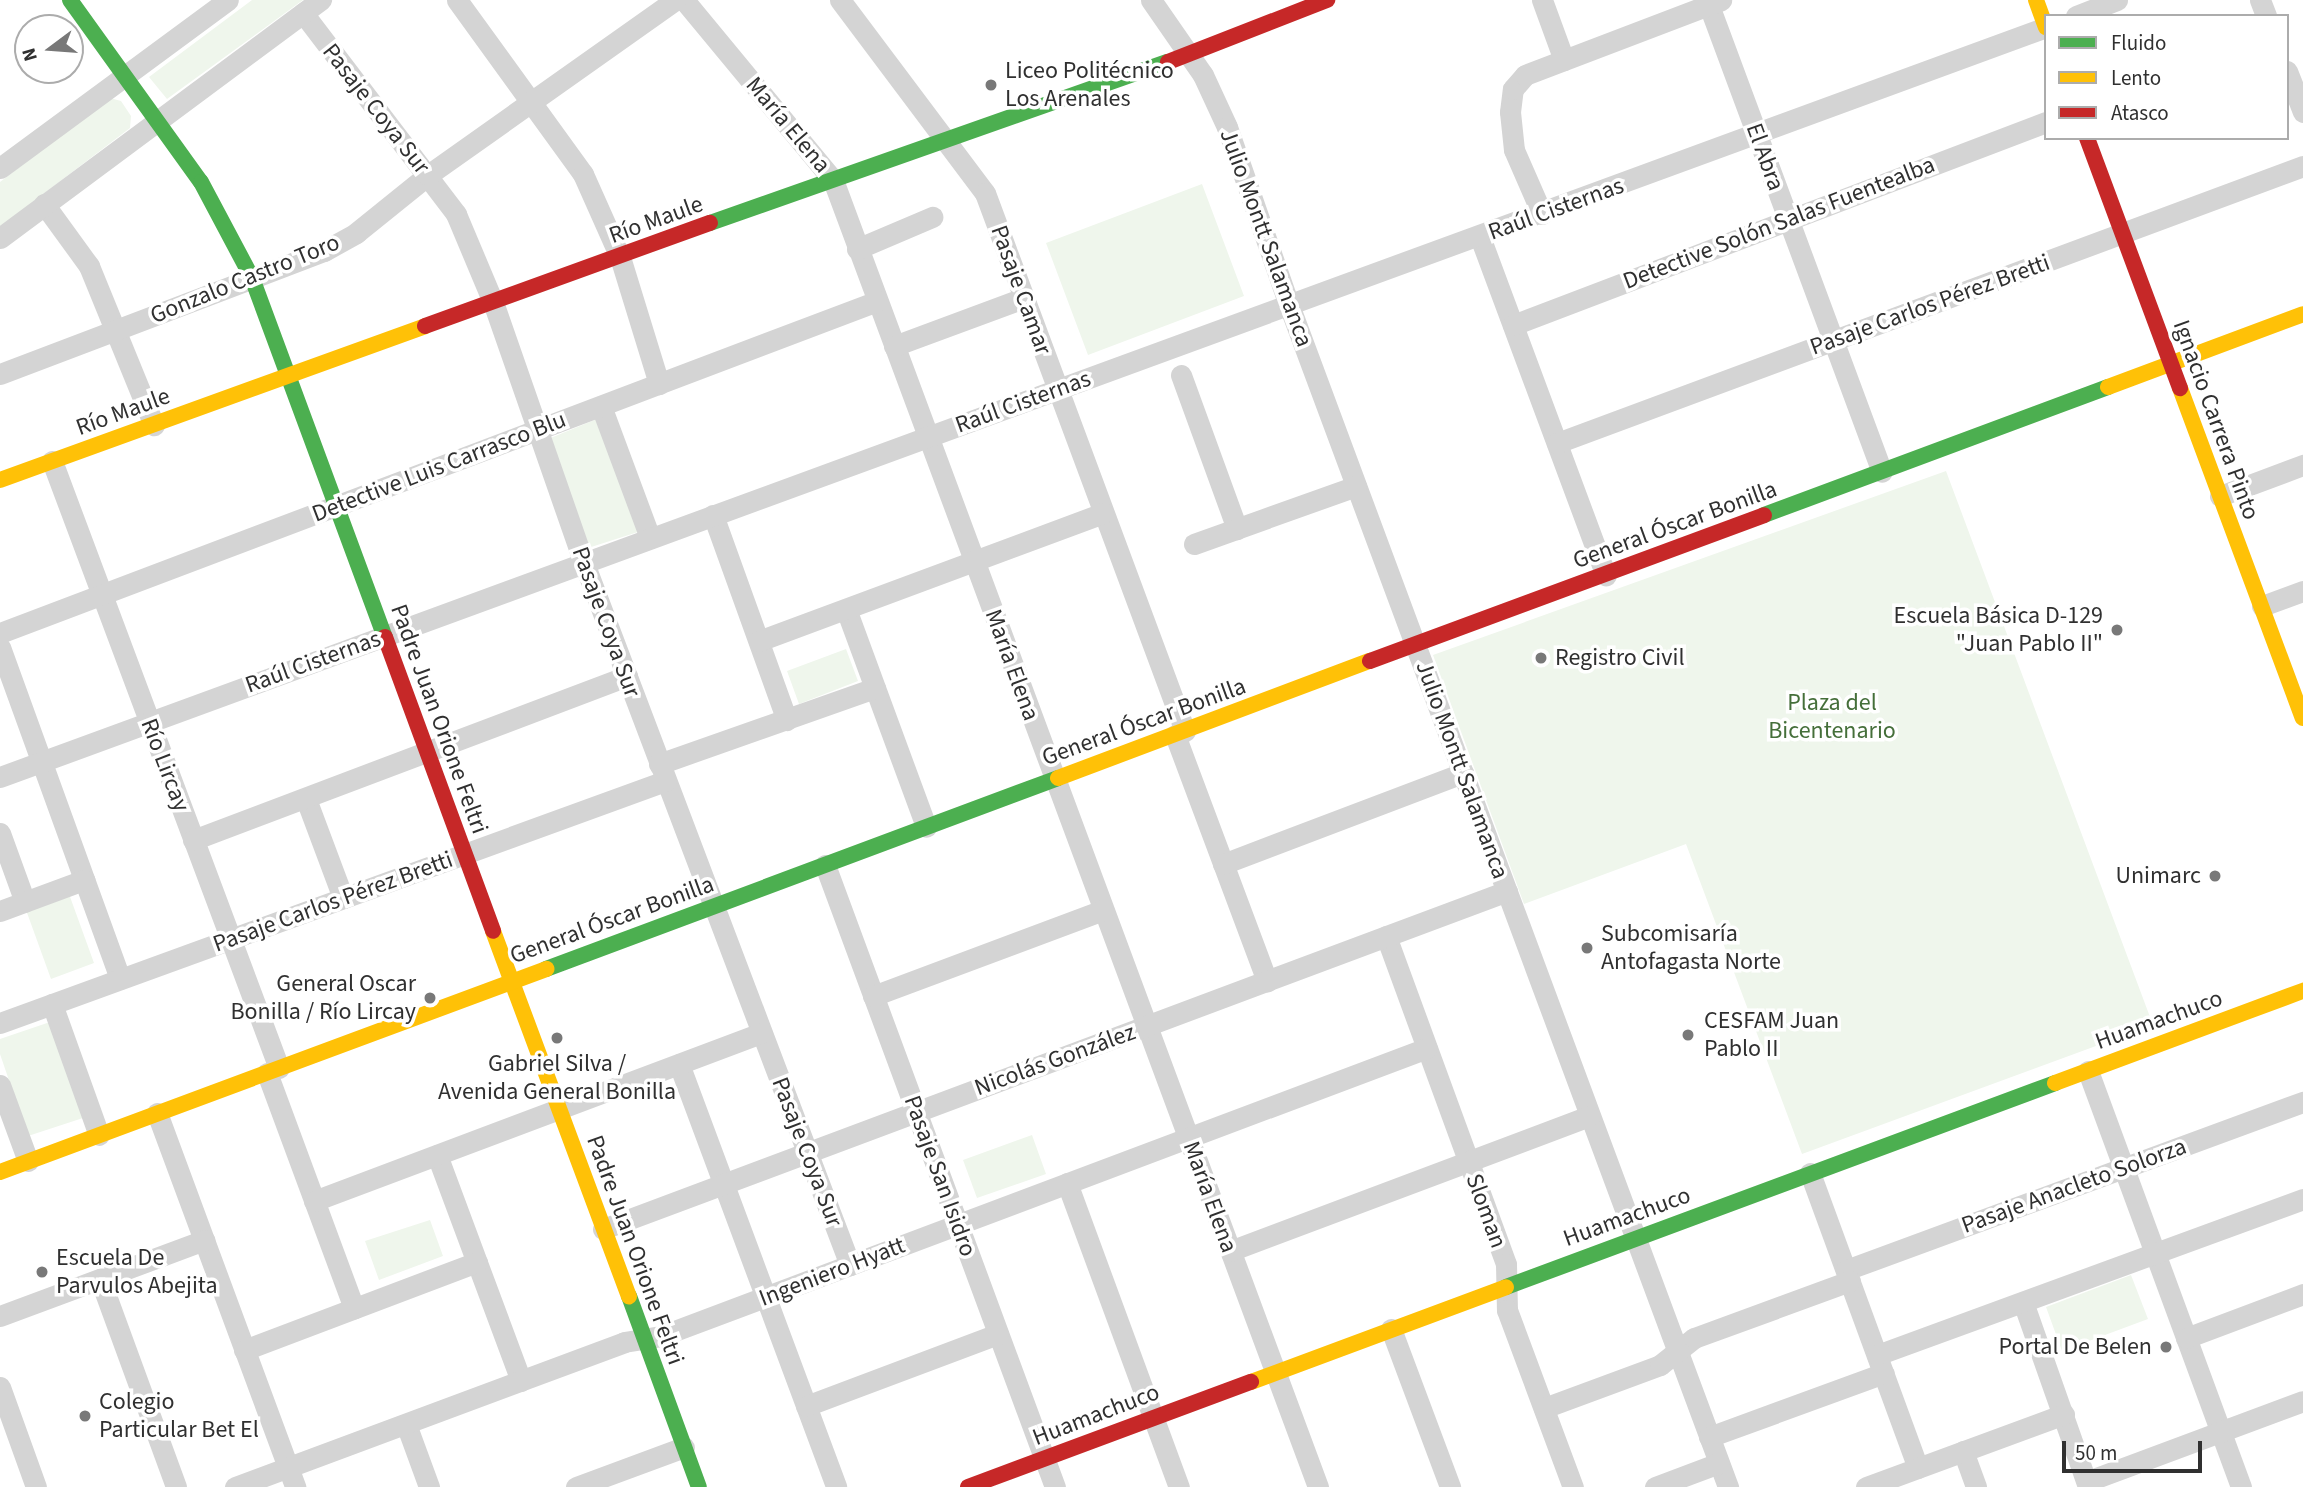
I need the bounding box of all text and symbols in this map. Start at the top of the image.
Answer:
north arrow [14,14,84,84]
legend [2044,14,2289,140]
text: Fluido [2111,28,2166,58]
street label: Pasaje Coya Sur [316,38,436,180]
text: N [16,45,45,64]
place label: Liceo Politécnico Los Arenales [1005,57,1174,113]
text: Lento [2111,63,2161,93]
street label: María Elena [740,71,836,179]
marker: Liceo Politécnico Los Arenales [983,77,999,93]
text: Atasco [2111,98,2169,128]
street label: El Abra [1740,119,1790,195]
street label: Julio Montt Salamanca [1213,125,1319,351]
street label: Detective Solón Salas Fuentealba [1619,150,1939,296]
street label: Raúl Cisternas [1484,171,1628,247]
street label: Río Maule [605,190,707,250]
street label: Pasaje Camar [984,221,1058,359]
street label: Gonzalo Castro Toro [146,228,344,330]
street label: Pasaje Carlos Pérez Bretti [1806,248,2054,362]
street label: Ignacio Carrera Pinto [2166,316,2266,524]
street label: Raúl Cisternas [951,364,1095,440]
street label: Río Maule [72,382,174,442]
street label: Detective Luis Carrasco Blu [308,405,570,529]
street label: General Óscar Bonilla [1569,475,1781,575]
street label: Pasaje Coya Sur [565,543,647,701]
street label: Padre Juan Orione Feltri [384,600,494,838]
place label: Escuela Básica D-129 "Juan Pablo II" [1894,602,2103,658]
street label: María Elena [979,605,1045,725]
marker: Escuela Básica D-129 "Juan Pablo II" [2109,622,2125,638]
street label: Raúl Cisternas [241,624,385,700]
place label: Registro Civil [1555,644,1685,672]
marker: Registro Civil [1533,650,1549,666]
street label: Julio Montt Salamanca [1409,657,1515,883]
street label: General Óscar Bonilla [1038,672,1250,772]
park label: Plaza del Bicentenario [1768,689,1896,745]
street label: Río Lircay [134,715,196,815]
street label: Pasaje Carlos Pérez Bretti [209,845,457,959]
place label: Unimarc [2115,862,2201,890]
marker: Unimarc [2207,868,2223,884]
street label: General Óscar Bonilla [506,870,718,970]
place label: Subcomisaría Antofagasta Norte [1601,920,1781,976]
marker: Subcomisaría Antofagasta Norte [1579,940,1595,956]
place label: General Oscar Bonilla / Río Lircay [230,970,416,1026]
street label: Huamachuco [2091,984,2227,1056]
marker: General Oscar Bonilla / Río Lircay [422,990,438,1006]
place label: CESFAM Juan Pablo II [1704,1007,1839,1063]
street label: Nicolás González [971,1018,1139,1102]
marker: CESFAM Juan Pablo II [1678,1025,1698,1045]
marker: Gabriel Silva / Avenida General Bonilla [549,1030,565,1046]
place label: Gabriel Silva / Avenida General Bonilla [438,1050,676,1106]
street label: Pasaje Coya Sur [765,1073,849,1231]
street label: Pasaje San Isidro [898,1092,982,1260]
street label: Padre Juan Orione Feltri [580,1131,690,1369]
street label: Pasaje Anacleto Solorza [1958,1132,2190,1240]
street label: María Elena [1177,1137,1243,1257]
street label: Sloman [1459,1170,1513,1252]
street label: Huamachuco [1559,1181,1695,1253]
street label: Ingeniero Hyatt [755,1231,909,1313]
place label: Escuela De Parvulos Abejita [56,1244,218,1300]
marker: Escuela De Parvulos Abejita [34,1264,50,1280]
place label: Portal De Belen [1998,1333,2152,1361]
marker: Portal De Belen [2158,1339,2174,1355]
street label: Huamachuco [1029,1378,1163,1452]
place label: Colegio Particular Bet El [99,1388,259,1444]
marker: Colegio Particular Bet El [77,1408,93,1424]
scale bar [2065,1428,2205,1472]
text: 50 m [2075,1438,2117,1468]

